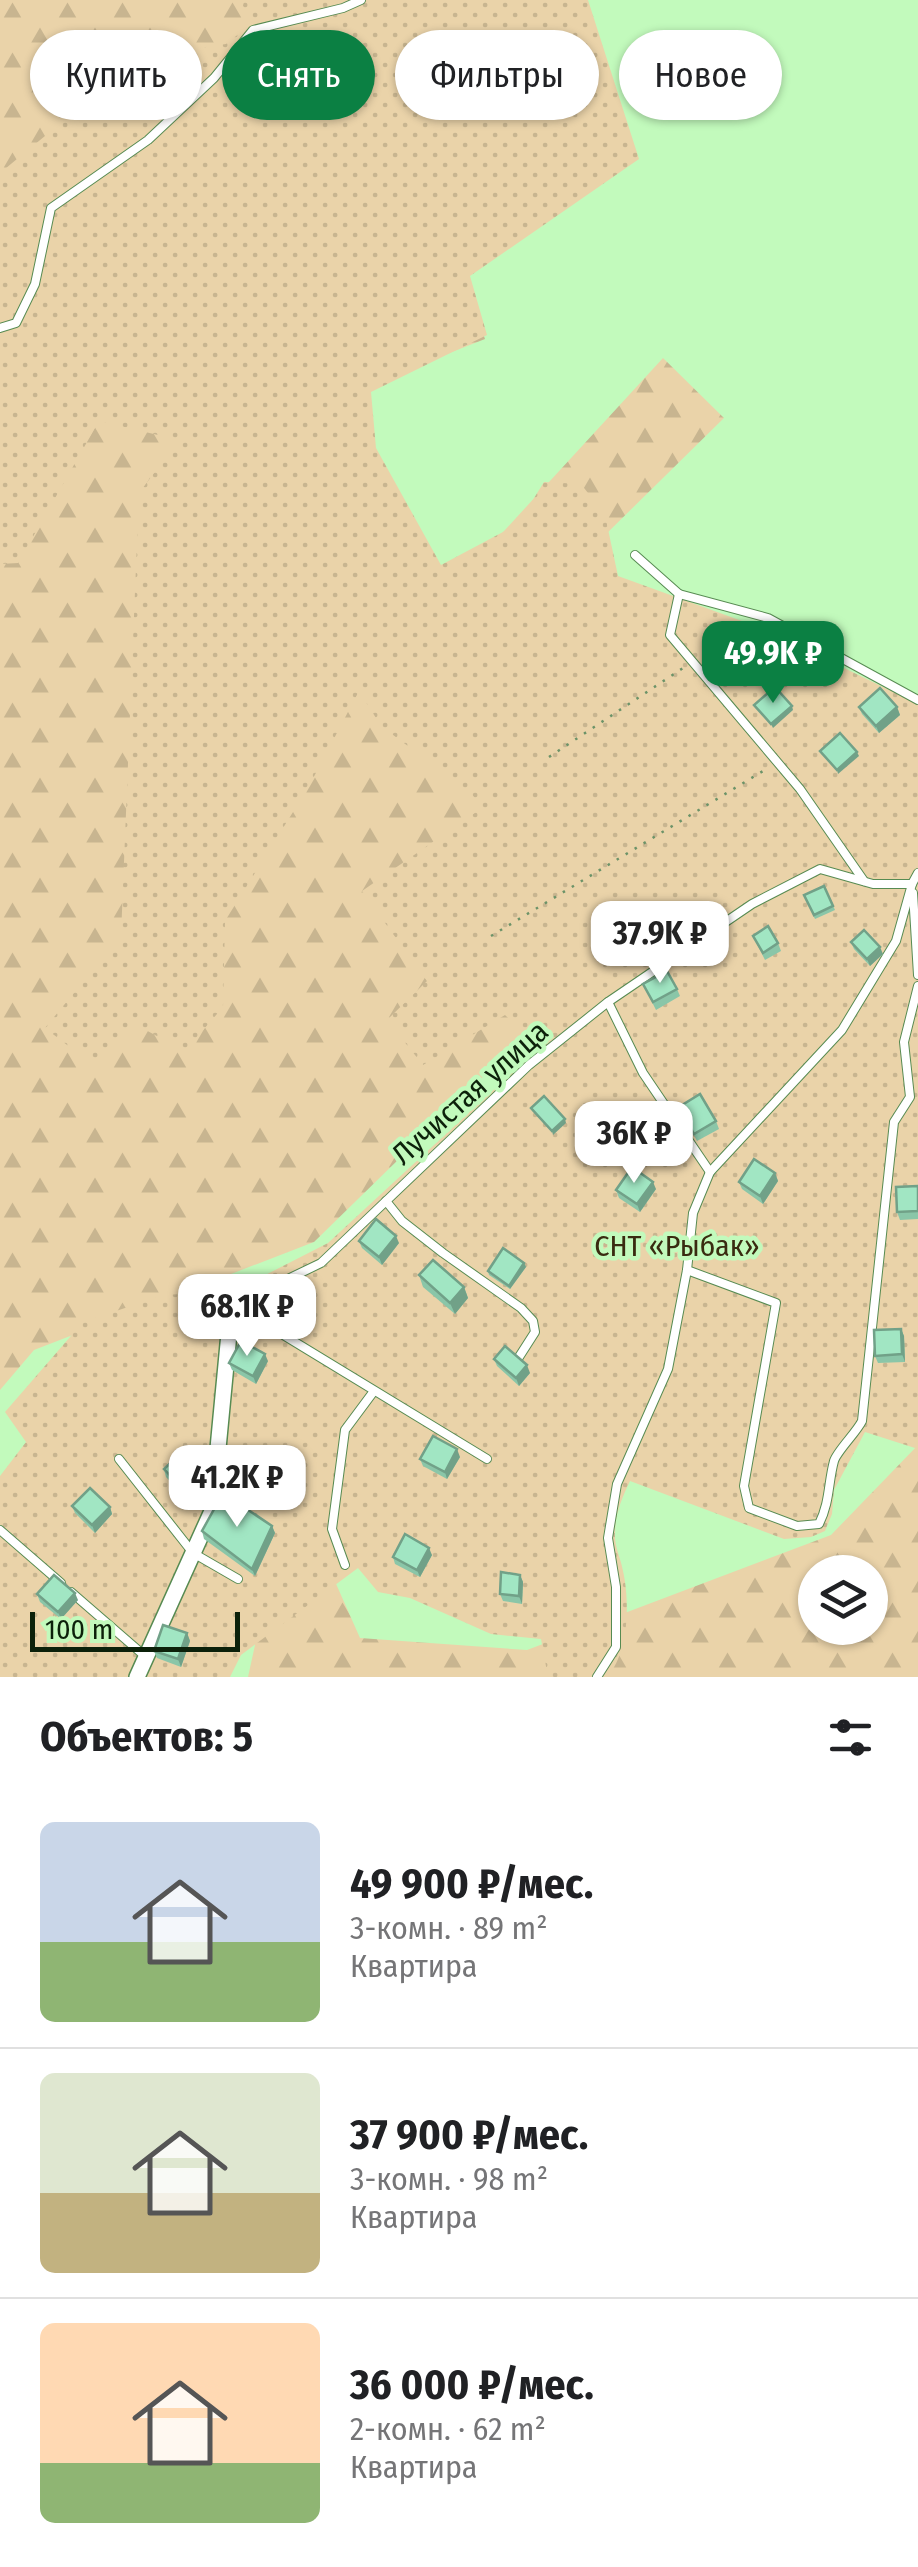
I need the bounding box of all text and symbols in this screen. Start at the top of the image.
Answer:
chip: Купить [30,30,202,120]
chip: Снять [222,30,375,120]
chip: Фильтры [395,30,599,120]
chip: Новое [619,30,782,120]
pin: 49.9K ₽ [681,621,865,706]
text: 49.9K ₽ [724,634,822,672]
pin: 37.9K ₽ [568,901,752,986]
text: 37.9K ₽ [613,914,707,952]
street label: Лучистая улица [384,1013,556,1173]
pin: 36K ₽ [564,1101,704,1186]
text: 36K ₽ [597,1114,671,1152]
park label: СНТ «Рыбак» [594,1228,760,1264]
pin: 68.1K ₽ [155,1274,339,1359]
text: 68.1K ₽ [200,1287,294,1325]
pin: 41.2K ₽ [145,1445,329,1530]
text: 41.2K ₽ [191,1458,283,1496]
map controls [798,1555,888,1645]
button: layers [798,1555,888,1645]
scale bar [30,1607,240,1652]
text: 100 m [45,1613,113,1646]
icon: filters [823,1710,878,1765]
text: Объектов: 5 [40,1712,253,1762]
text: 49 900 ₽/мес. [350,1859,593,1909]
icon: home [120,1862,240,1982]
text: 3-комн. · 89 m² [350,1909,548,1947]
text: Квартира [350,1947,477,1985]
text: 37 900 ₽/мес. [350,2110,588,2160]
icon: home [120,2113,240,2233]
text: 3-комн. · 98 m² [350,2160,548,2198]
text: Квартира [350,2198,477,2236]
text: 36 000 ₽/мес. [350,2360,594,2410]
icon: home [120,2363,240,2483]
text: 2-комн. · 62 m² [350,2410,546,2448]
text: Квартира [350,2448,477,2486]

